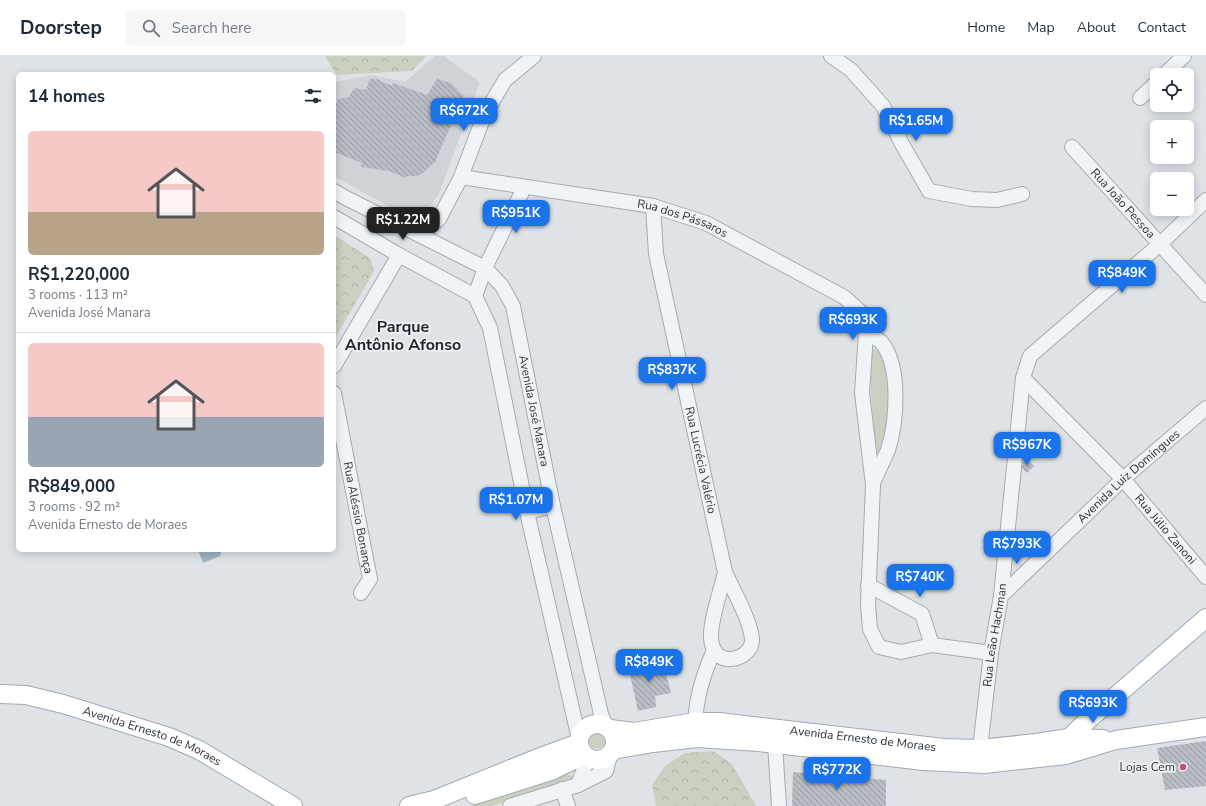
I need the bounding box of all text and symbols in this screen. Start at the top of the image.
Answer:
search box [126,10,406,46]
text: Doorstep [20,15,102,41]
icon: search [140,17,162,39]
text: Search here [172,18,251,38]
text: Home [967,18,1005,37]
text: Map [1027,18,1055,37]
text: About [1077,18,1116,37]
text: Contact [1138,18,1186,37]
map controls [1150,68,1194,216]
button: locate [1150,68,1194,112]
text: 14 homes [28,85,105,108]
icon: filters [302,85,324,107]
pin: R$672K [431,98,497,132]
text: R$672K [440,102,488,120]
pin: R$1.65M [879,108,953,142]
text: R$1.65M [889,112,943,130]
button: + [1150,120,1194,164]
icon: home [140,157,212,229]
street label: Rua João Pessoa [1087,165,1159,242]
button: − [1150,172,1194,216]
street label: Rua dos Pássaros [636,196,731,241]
pin: R$951K [483,200,549,234]
text: R$951K [492,204,540,222]
pin: R$1.22M [366,207,440,241]
text: R$1.22M [376,211,430,229]
pin: R$849K [1089,260,1155,294]
text: R$1,220,000 [28,263,130,286]
text: R$849K [1098,264,1146,282]
text: 3 rooms · 113 m² [28,286,128,304]
text: Avenida José Manara [28,304,151,322]
pin: R$693K [820,307,886,341]
text: R$693K [829,311,877,329]
district label: Parque Antônio Afonso [345,316,461,356]
street label: Avenida José Manara [515,354,553,468]
pin: R$837K [639,357,705,391]
text: R$837K [648,361,696,379]
icon: home [140,369,212,441]
street label: Rua Lucrécia Valério [681,405,720,515]
street label: Avenida Luiz Domingues [1074,426,1183,527]
pin: R$967K [994,432,1060,466]
text: R$967K [1003,436,1051,454]
street label: Rua Aléssio Bonança [339,460,377,575]
text: R$849,000 [28,475,115,498]
pin: R$1.07M [479,487,553,521]
text: R$1.07M [489,491,543,509]
street label: Rua Júlio Zanoni [1131,491,1200,568]
text: 3 rooms · 92 m² [28,498,120,516]
text: Avenida Ernesto de Moraes [28,516,187,534]
pin: R$793K [984,531,1050,565]
text: R$793K [993,535,1041,553]
pin: R$740K [887,564,953,598]
text: R$740K [896,568,944,586]
street label: Rua Leão Hachman [979,582,1010,688]
pin: R$849K [616,649,682,683]
text: R$849K [625,653,673,671]
pin: R$693K [1060,690,1126,724]
text: R$693K [1069,694,1117,712]
street label: Avenida Ernesto de Moraes [81,703,225,770]
street label: Avenida Ernesto de Moraes [789,722,937,755]
pin: R$772K [804,757,870,791]
place label: Lojas Cem [1120,759,1175,775]
text: R$772K [813,761,861,779]
marker: Lojas Cem [1178,762,1188,772]

